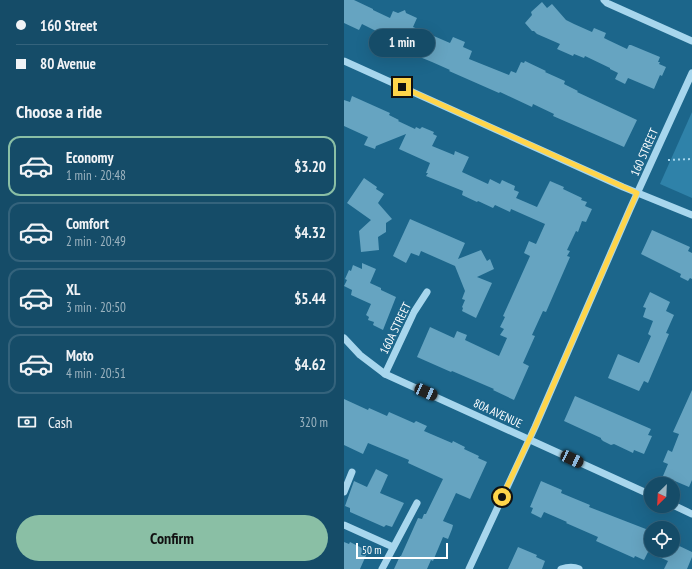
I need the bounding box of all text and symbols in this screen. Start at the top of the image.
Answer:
text: 160 Street [40,16,97,35]
callout: 1 min [369,29,435,57]
text: 1 min [389,34,415,51]
text: 80 Avenue [40,54,96,73]
route end [393,78,411,96]
text: Choose a ride [16,100,102,123]
street label: 160 STREET [627,125,661,178]
icon: car [18,148,54,184]
text: Economy [66,148,114,167]
text: $3.20 [294,157,326,176]
text: 1 min · 20:48 [66,167,126,184]
icon: car [18,214,54,250]
text: Comfort [66,214,109,233]
text: $4.32 [294,223,326,242]
text: 2 min · 20:49 [66,233,126,250]
icon: car [18,280,54,316]
text: XL [66,280,80,299]
text: $5.44 [294,289,326,308]
text: 3 min · 20:50 [66,299,126,316]
street label: 160A STREET [376,299,414,356]
icon: car [18,346,54,382]
text: Moto [66,346,94,365]
text: $4.62 [294,355,326,374]
text: 4 min · 20:51 [66,365,126,382]
car [413,382,439,402]
street label: 80A AVENUE [471,395,525,431]
icon: cash [16,411,38,433]
text: Cash [48,413,72,432]
text: 320 m [299,414,328,431]
car [559,448,585,470]
north arrow [644,477,680,513]
map controls [644,477,680,557]
route start [493,488,511,506]
button: Confirm [16,515,328,561]
button: locate [644,521,680,557]
scale bar [356,541,448,560]
text: 50 m [362,543,381,557]

